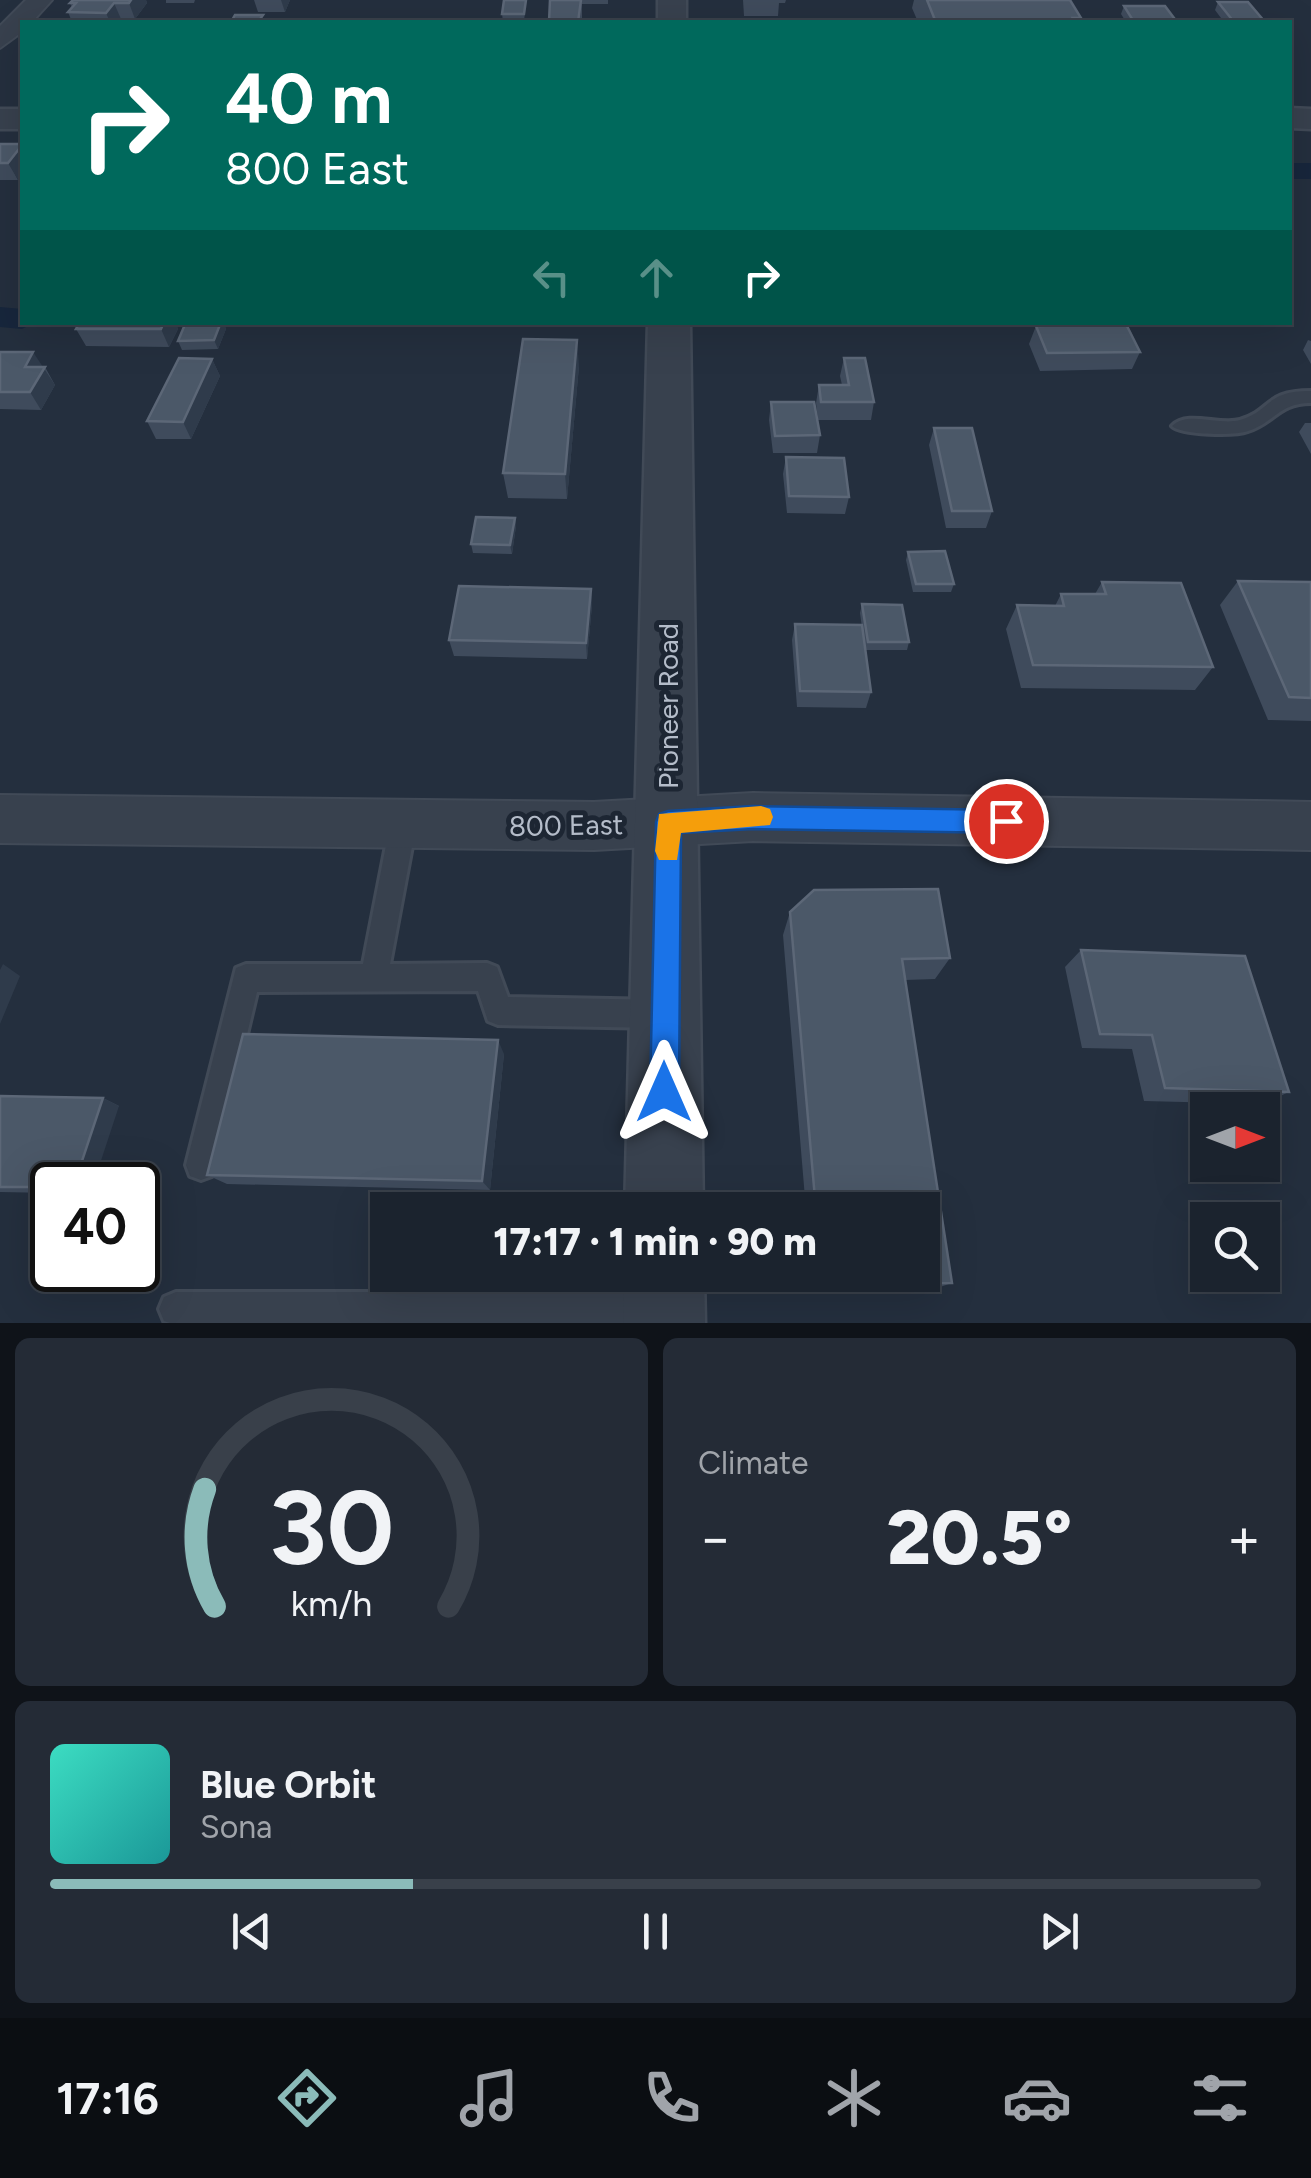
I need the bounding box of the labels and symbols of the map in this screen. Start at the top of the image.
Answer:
street label: Pioneer Road [651,623,685,789]
pin [964,779,1049,864]
street label: 800 East [508,807,624,843]
position arrow [612,1040,716,1144]
north arrow [1190,1092,1280,1182]
speed limit sign: 40 [30,1162,160,1292]

